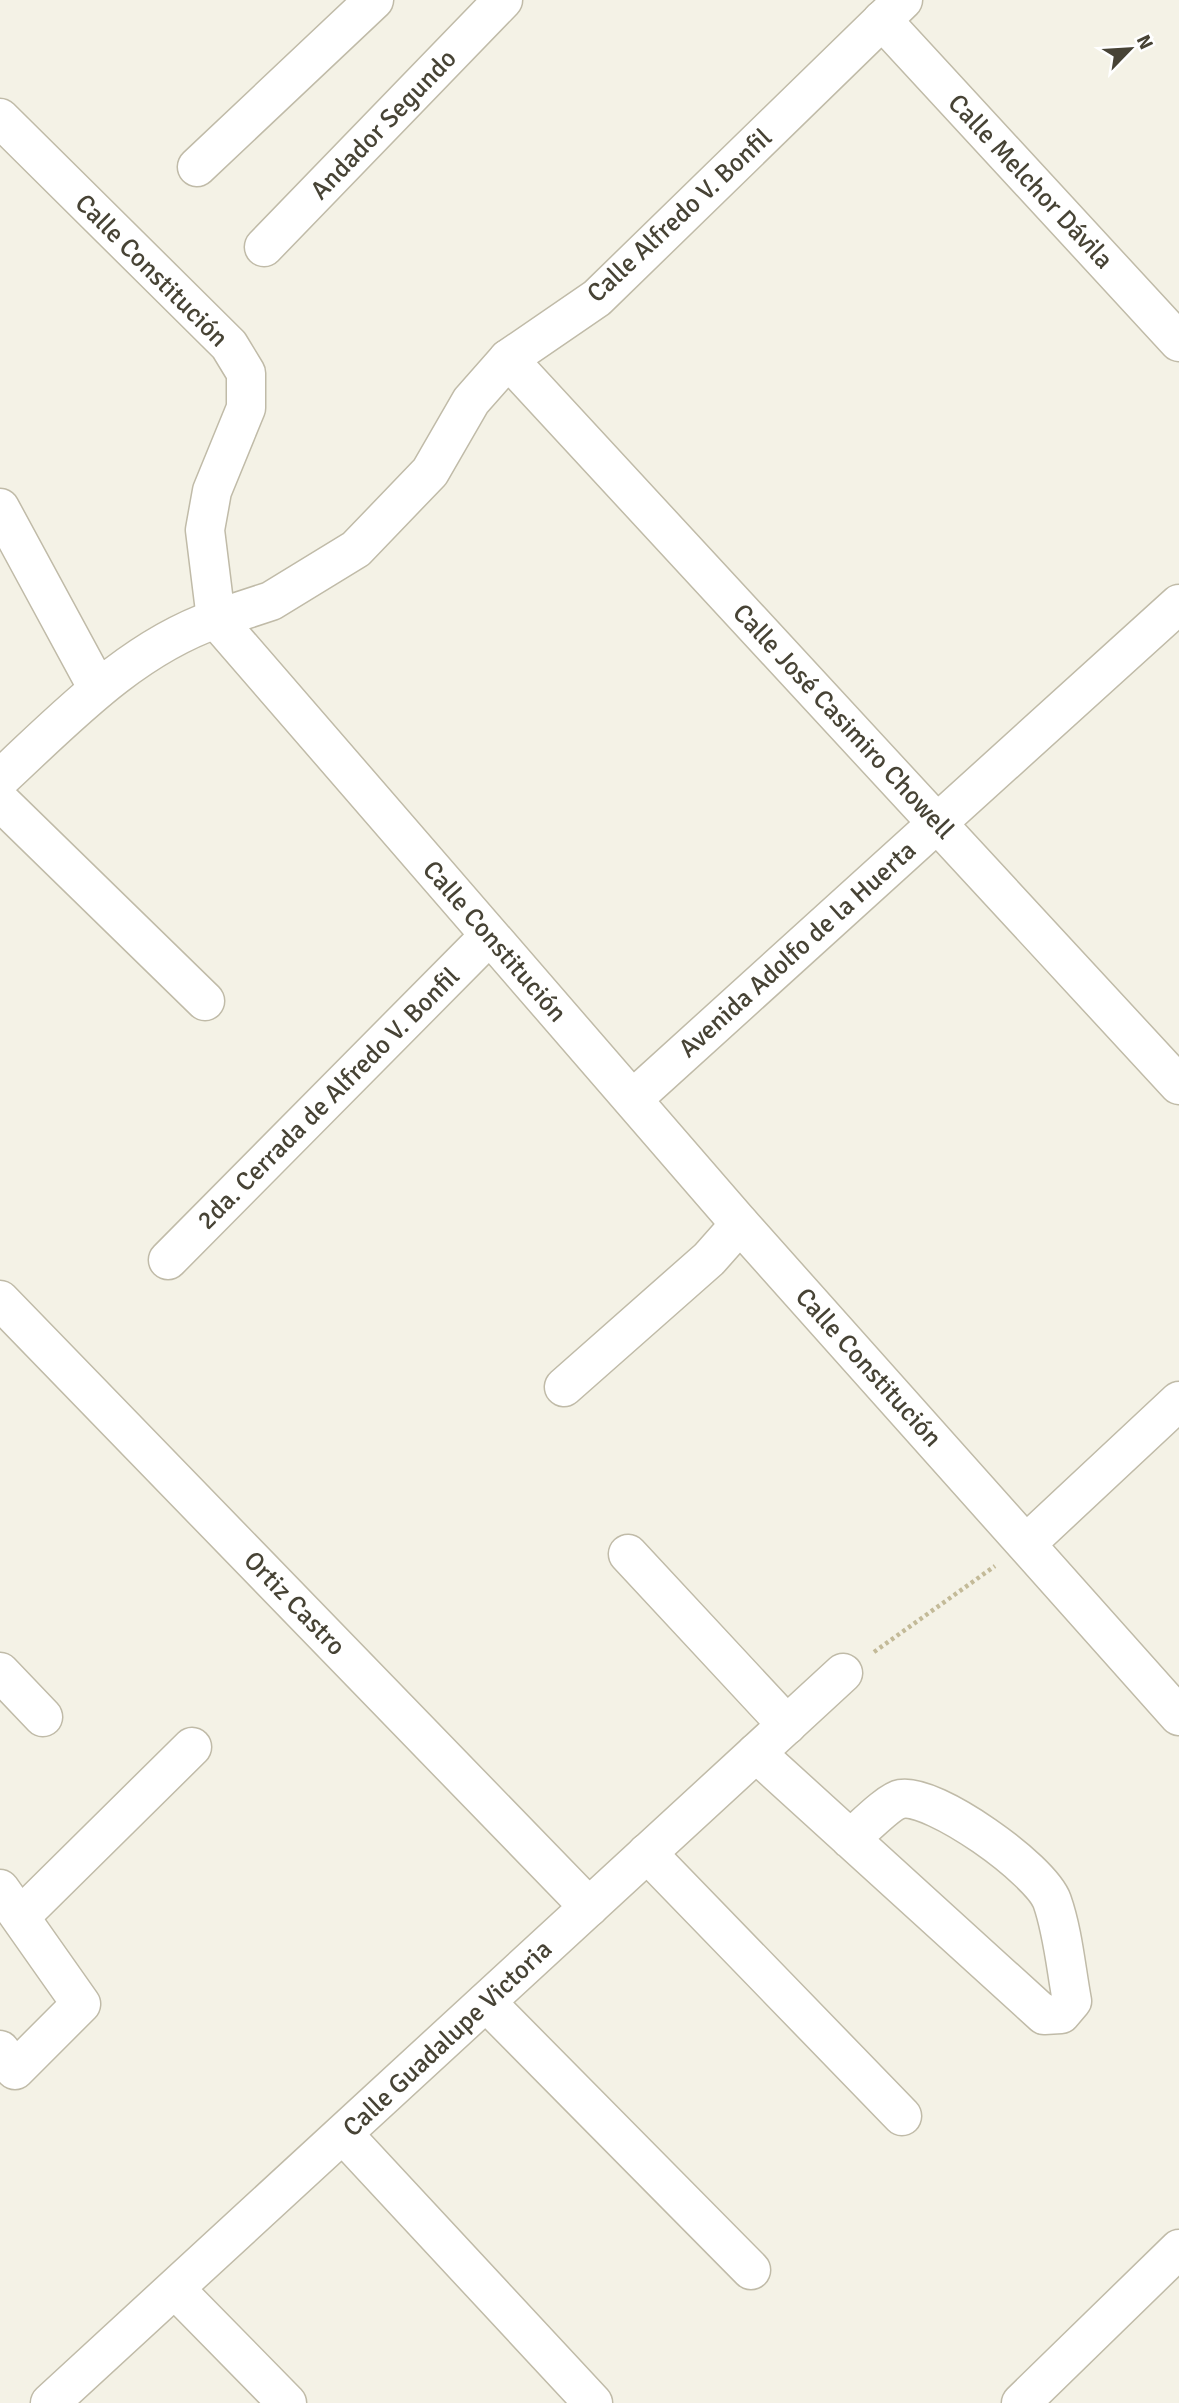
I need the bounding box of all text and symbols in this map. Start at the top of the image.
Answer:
north arrow [1095,14,1165,84]
text: N [1131,31,1158,53]
street label: Andador Segundo [304,43,463,206]
street label: Calle Melchor Dávila [941,88,1120,276]
street label: Calle Alfredo V. Bonfil [581,122,779,310]
street label: Calle Constitución [68,187,235,354]
street label: Calle José Casimiro Chowell [726,597,961,846]
street label: Avenida Adolfo de la Huerta [672,835,923,1065]
street label: Calle Constitución [415,854,573,1029]
street label: 2da. Cerrada de Alfredo V. Bonfil [191,961,467,1237]
street label: Calle Constitución [788,1281,948,1454]
street label: Ortiz Castro [237,1545,352,1663]
street label: Calle Guadalupe Victoria [337,1934,559,2144]

